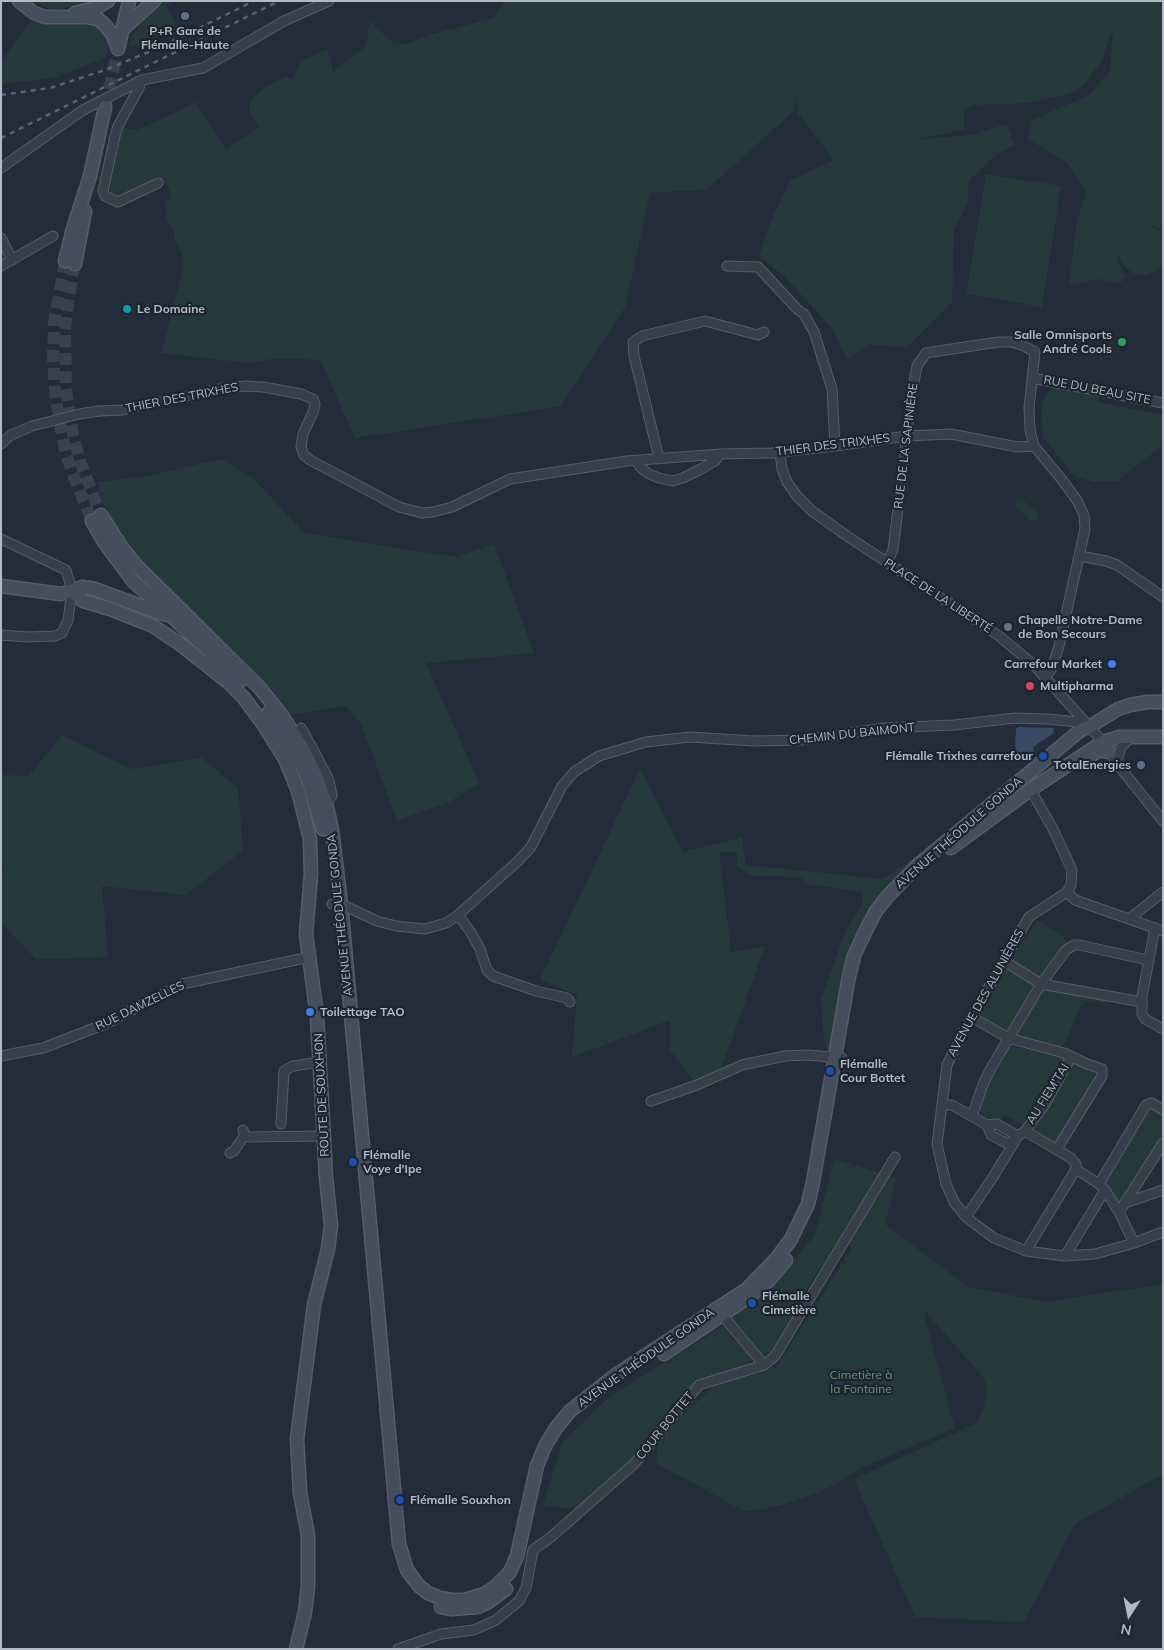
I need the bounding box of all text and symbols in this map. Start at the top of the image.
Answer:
marker: P+R Gare de Flémalle-Haute [179,10,191,22]
place label: P+R Gare de Flémalle-Haute [141,24,229,52]
place label: Le Domaine [137,302,205,316]
marker: Le Domaine [121,303,133,315]
place label: Salle Omnisports André Cools [1014,328,1112,356]
marker: Salle Omnisports André Cools [1116,336,1128,348]
street label: RUE DU BEAU SITE [1042,373,1152,407]
street label: THIER DES TRIXHES [124,380,240,416]
street label: RUE DE LA SAPINIÈRE [891,382,921,510]
street label: THIER DES TRIXHES [775,431,891,459]
street label: PLACE DE LA LIBERTÉ [881,556,995,636]
place label: Chapelle Notre-Dame de Bon Secours [1018,613,1142,641]
marker: Chapelle Notre-Dame de Bon Secours [1002,621,1014,633]
place label: Carrefour Market [1004,657,1102,671]
marker: Carrefour Market [1106,658,1118,670]
place label: Multipharma [1040,679,1113,693]
marker: Multipharma [1024,680,1036,692]
street label: CHEMIN DU BAIMONT [788,720,916,748]
place label: Flémalle Trixhes carrefour [885,749,1033,763]
marker: Flémalle Trixhes carrefour [1037,750,1049,762]
place label: TotalEnergies [1054,758,1131,772]
marker: TotalEnergies [1135,759,1147,771]
street label: AVENUE THÉODULE GONDA [893,774,1025,892]
street label: AVENUE THÉODULE GONDA [324,833,356,997]
street label: AVENUE DES ALUNIÈRES [945,927,1027,1059]
street label: RUE DAMZELLES [93,978,187,1034]
place label: Toilettage TAO [320,1005,405,1019]
marker: Toilettage TAO [304,1006,316,1018]
street label: ROUTE DE SOUXHON [312,1033,332,1157]
place label: Flémalle Cour Bottet [840,1057,905,1085]
street label: AU FIEM'TAI [1024,1061,1072,1127]
marker: Flémalle Cour Bottet [824,1065,836,1077]
place label: Flémalle Voye d'Ipe [363,1148,422,1176]
marker: Flémalle Voye d'Ipe [347,1156,359,1168]
place label: Flémalle Cimetière [762,1289,816,1317]
marker: Flémalle Cimetière [746,1297,758,1309]
street label: AVENUE THÉODULE GONDA [575,1305,717,1411]
park label: Cimetière à la Fontaine [830,1368,892,1396]
street label: COUR BOTTET [633,1389,697,1463]
place label: Flémalle Souxhon [410,1493,511,1507]
marker: Flémalle Souxhon [394,1494,406,1506]
north arrow [1104,1590,1154,1640]
text: N [1119,1620,1133,1640]

